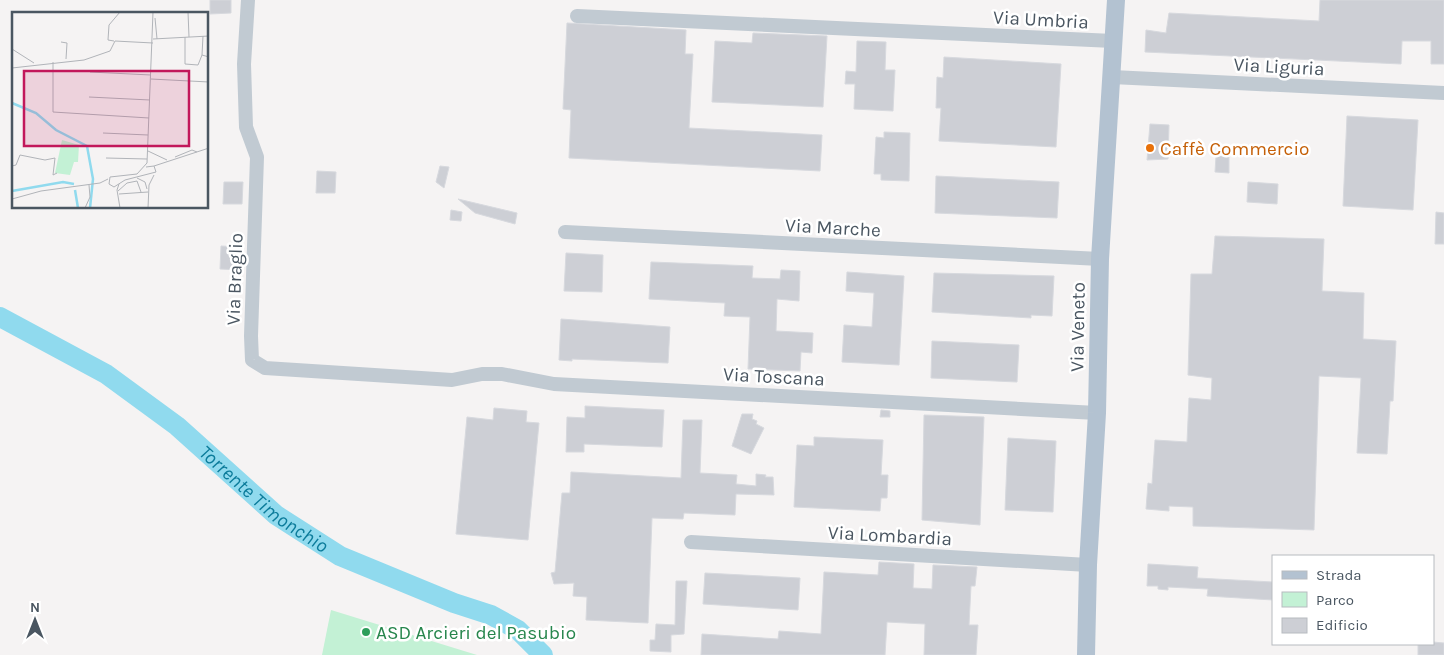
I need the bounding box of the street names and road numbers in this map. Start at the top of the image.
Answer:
street label: Via Umbria [993,7,1089,33]
street label: Via Liguria [1233,54,1325,80]
street label: Via Marche [785,215,881,241]
street label: Via Braglio [222,232,248,326]
street label: Via Veneto [1066,282,1090,372]
street label: Via Toscana [722,363,825,391]
street label: Via Lombardia [827,522,953,550]

